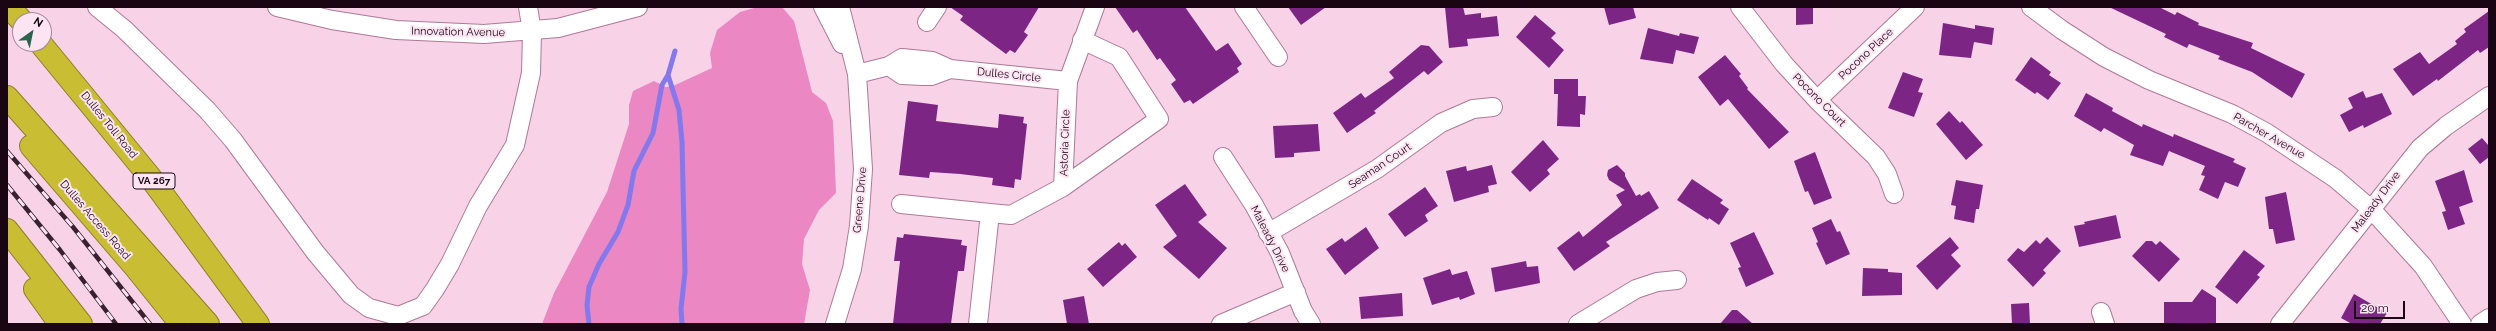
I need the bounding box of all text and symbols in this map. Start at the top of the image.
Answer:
north arrow [12,12,52,52]
text: N [31,15,45,30]
street label: Innovation Avenue [411,25,505,39]
street label: Pocono Place [1836,25,1896,83]
street label: Dulles Circle [976,65,1042,85]
street label: Pocono Court [1790,71,1848,129]
street label: Dulles Toll Road [78,89,140,161]
street label: Astoria Circle [1057,109,1073,177]
street label: Parcher Avenue [2231,110,2307,162]
street label: Seaman Court [1346,140,1414,192]
street label: Greene Drive [851,166,869,234]
street label: Maleady Drive [2349,169,2403,235]
road number: VA 267 [133,173,175,189]
street label: Dulles Access Road [57,178,133,262]
street label: Maleady Drive [1248,204,1292,274]
scale bar [2356,293,2407,319]
text: 20 m [2361,301,2389,315]

